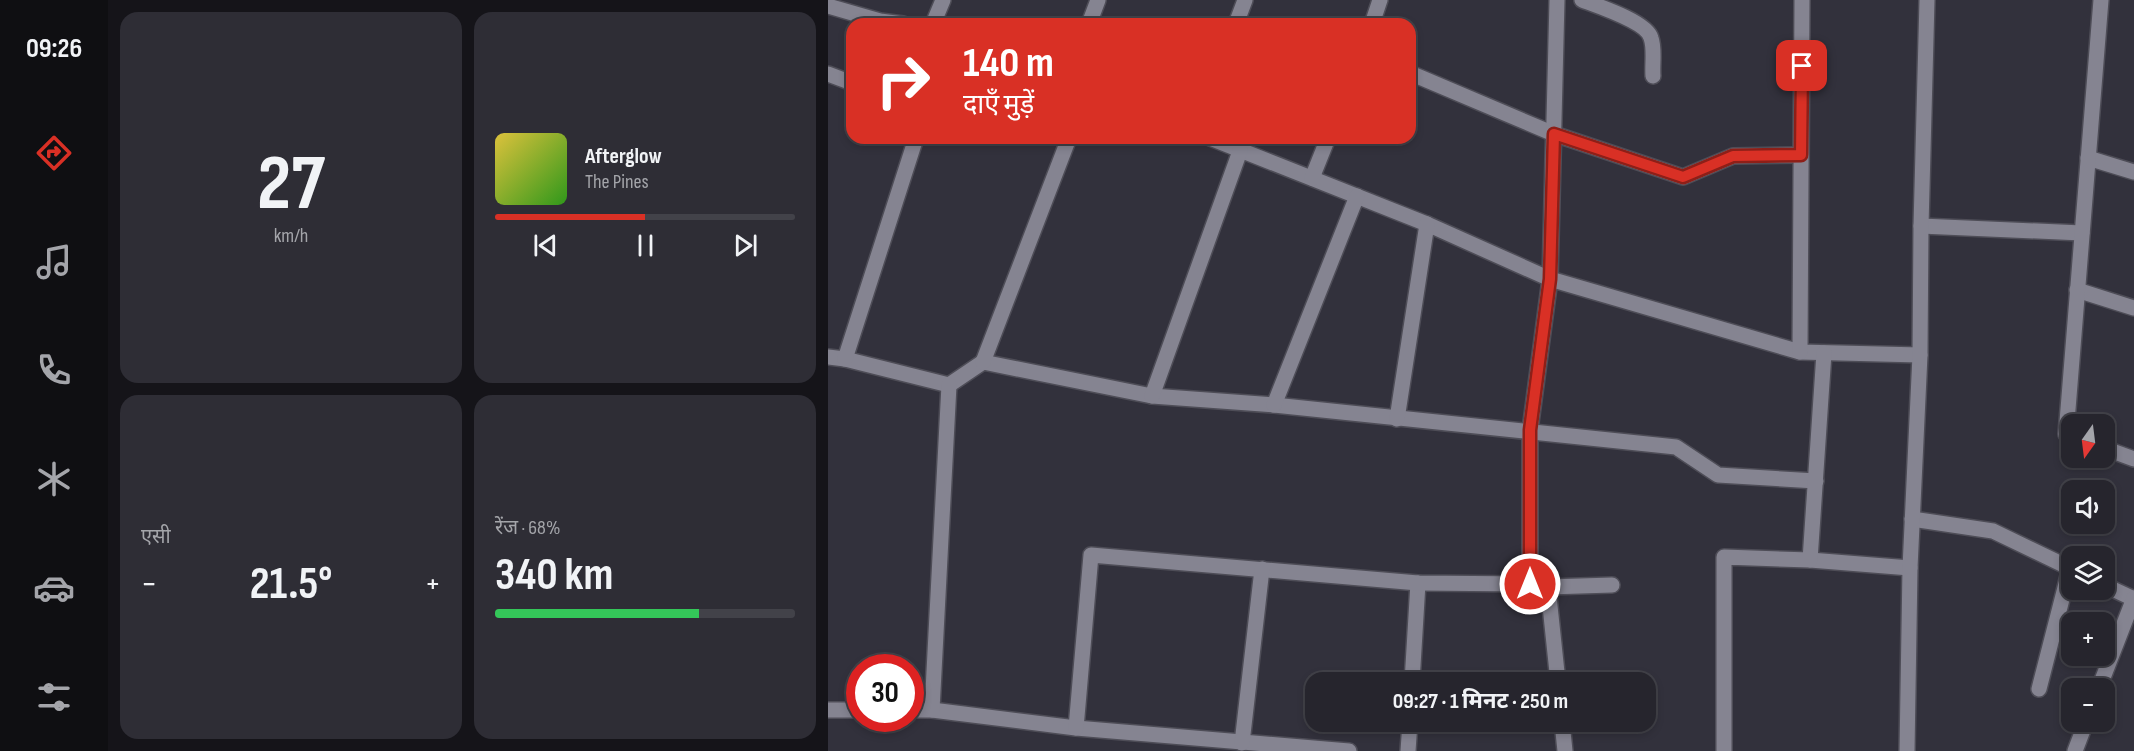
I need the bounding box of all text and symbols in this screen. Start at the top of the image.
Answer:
text: 09:26 [26,33,82,65]
text: 140 m [963,38,1054,89]
pin [1776,40,1827,91]
icon: right [864,42,942,120]
icon: arrive [1785,49,1818,82]
text: दाएँ मुड़ें [963,89,1034,121]
icon: directions [33,132,75,174]
text: 27 [257,138,325,231]
text: Afterglow [585,143,662,170]
text: The Pines [585,170,649,194]
text: km/h [274,224,308,248]
icon: previous [529,229,562,262]
icon: pause [629,229,662,262]
icon: next [729,229,762,262]
icon: music [33,241,75,283]
icon: phone [33,349,75,391]
north arrow [2061,414,2115,468]
map controls [2061,414,2115,732]
icon: climate [33,458,75,500]
button: sound [2061,480,2115,534]
text: रेंज · 68% [495,516,560,540]
text: एसी [141,525,171,549]
button: layers [2061,546,2115,600]
text: 340 km [495,548,613,603]
position arrow [1498,552,1562,616]
text: 21.5° [250,557,332,612]
text: − [141,564,157,604]
text: + [425,564,441,604]
icon: car [33,567,75,609]
button: + [2061,612,2115,666]
speed limit sign: 30 [846,654,924,732]
icon: filters [33,676,75,718]
button: − [2061,678,2115,732]
text: 09:27 · 1 मिनट · 250 m [1393,688,1568,715]

